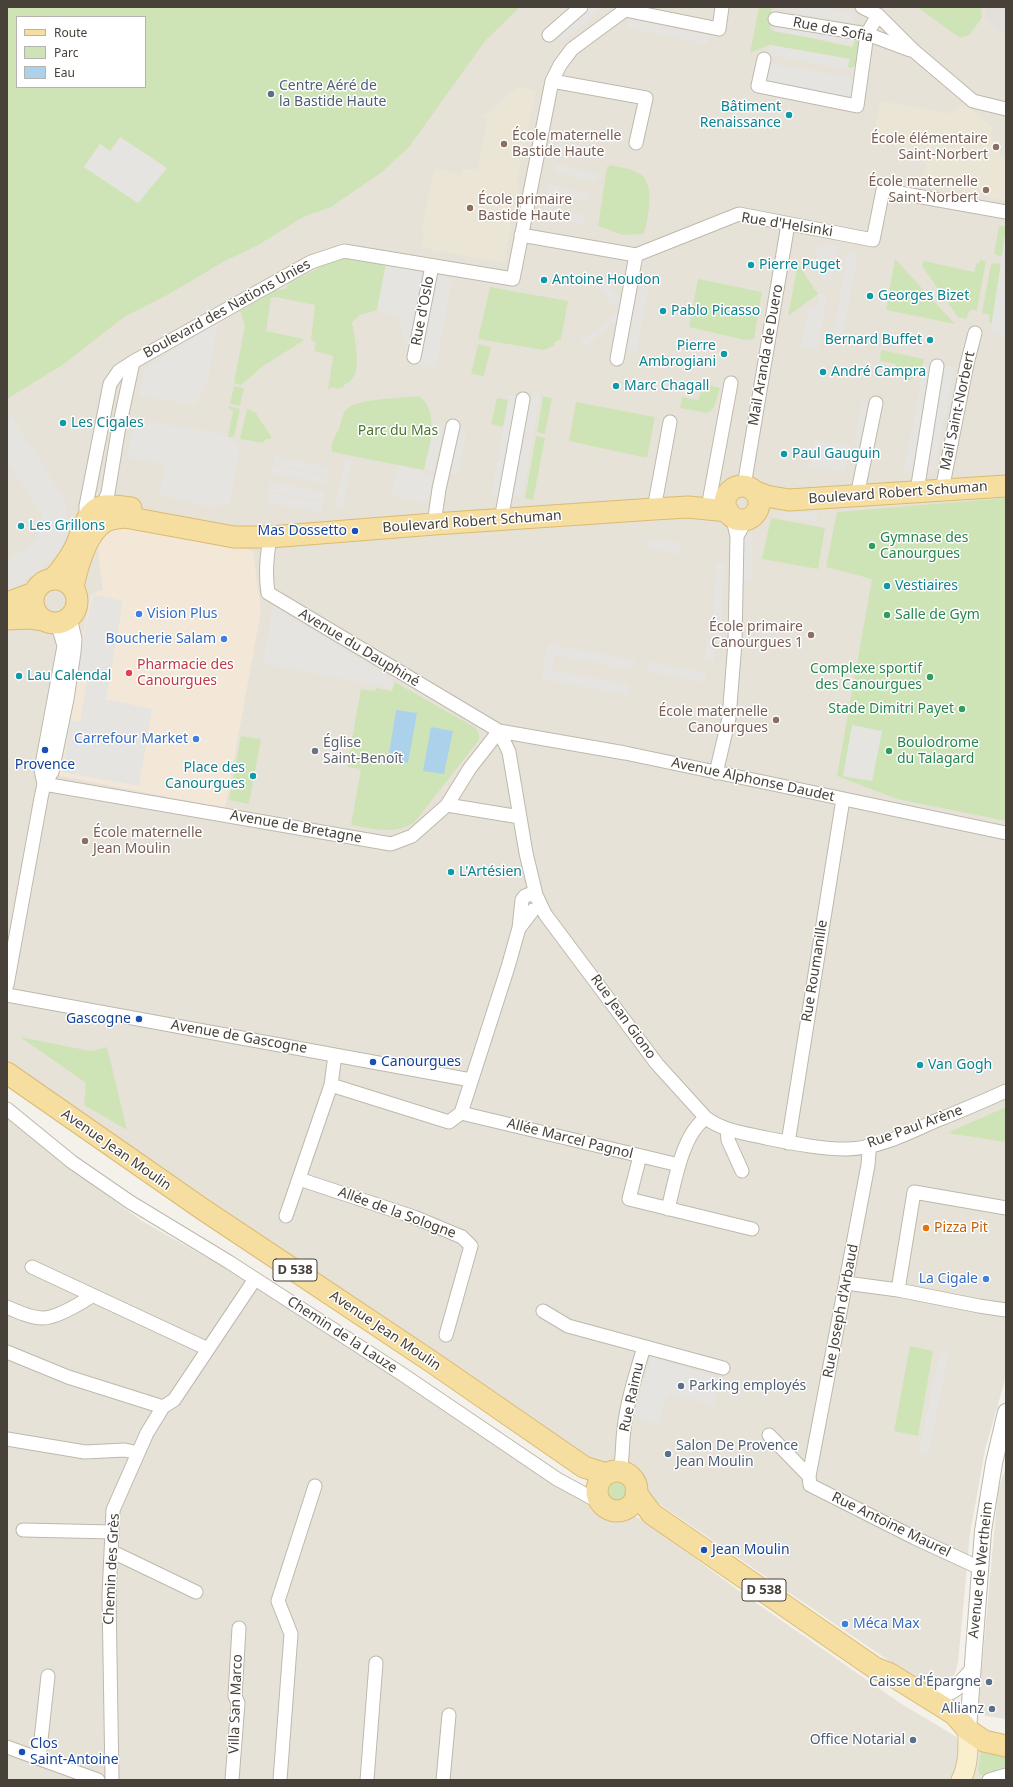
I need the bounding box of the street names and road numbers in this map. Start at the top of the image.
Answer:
street label: Rue de Sofia [791,14,875,46]
street label: Rue d'Helsinki [740,209,834,241]
street label: Boulevard des Nations Unies [140,256,314,362]
street label: Rue d'Oslo [408,275,438,347]
street label: Mail Aranda de Duero [745,283,787,427]
street label: Mail Saint-Norbert [937,350,979,472]
street label: Boulevard Robert Schuman [808,478,988,508]
street label: Boulevard Robert Schuman [382,507,562,537]
street label: Avenue du Dauphiné [296,605,422,691]
street label: Avenue Alphonse Daudet [670,754,836,806]
street label: Avenue de Bretagne [229,807,363,847]
street label: Rue Roumanille [799,919,831,1023]
street label: Rue Jean Giono [587,972,659,1062]
street label: Avenue de Gascogne [170,1017,308,1057]
street label: Rue Paul Arène [865,1102,965,1152]
street label: Avenue Jean Moulin [58,1106,174,1194]
street label: Allée Marcel Pagnol [505,1115,635,1163]
street label: Allée de la Sologne [336,1184,458,1242]
street label: Rue Joseph d'Arbaud [820,1243,862,1379]
road number: D 538 [273,1259,317,1281]
street label: Avenue Jean Moulin [326,1288,444,1374]
street label: Chemin de la Lauze [284,1293,400,1377]
street label: Rue Raimu [616,1361,648,1433]
street label: Rue Antoine Maurel [829,1489,953,1561]
street label: Avenue de Wertheim [965,1501,997,1639]
street label: Chemin des Grès [101,1513,123,1625]
road number: D 538 [742,1579,786,1601]
street label: Villa San Marco [226,1654,246,1754]

